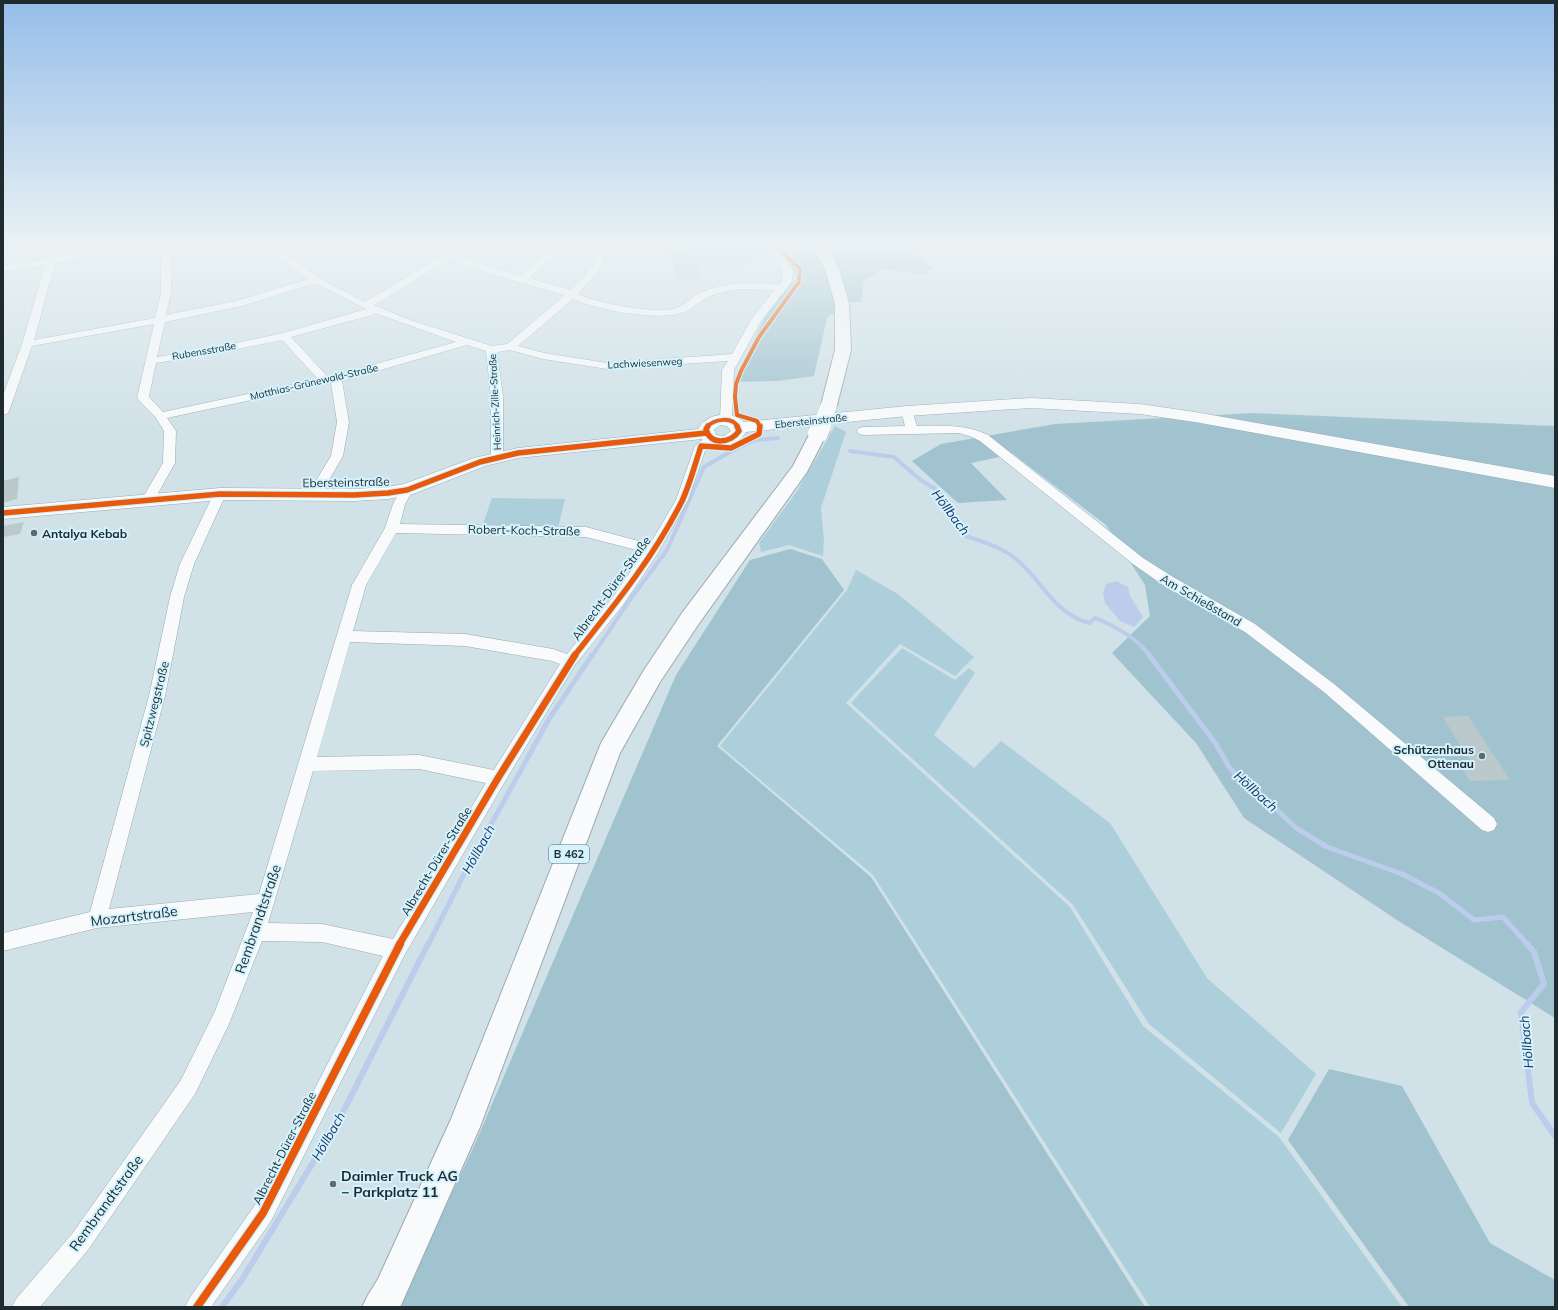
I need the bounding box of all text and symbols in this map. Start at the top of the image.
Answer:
street label: Rubensstraße [171,339,237,363]
street label: Heinrich-Zille-Straße [486,354,504,450]
street label: Lachwiesenweg [607,355,683,371]
street label: Matthias-Grünewald-Straße [249,361,379,403]
street label: Ebersteinstraße [774,411,848,431]
street label: Ebersteinstraße [302,474,390,490]
water label: Höllbach [929,486,973,538]
street label: Robert-Koch-Straße [468,522,580,538]
place label: Antalya Kebab [42,526,127,541]
marker: Antalya Kebab [29,528,39,538]
street label: Albrecht-Dürer-Straße [568,533,654,643]
street label: Am Schießstand [1158,571,1244,629]
street label: Spitzwegstraße [136,660,172,748]
place label: Schützenhaus Ottenau [1393,742,1474,771]
marker: Schützenhaus Ottenau [1477,751,1487,761]
water label: Höllbach [1231,767,1281,815]
street label: Albrecht-Dürer-Straße [397,804,475,918]
water label: Höllbach [458,822,498,876]
road number: B 462 [549,845,589,863]
street label: Rembrandtstraße [231,862,285,976]
street label: Mozartstraße [89,902,179,930]
water label: Höllbach [1516,1015,1536,1069]
street label: Albrecht-Dürer-Straße [249,1089,319,1207]
water label: Höllbach [308,1109,348,1163]
street label: Rembrandtstraße [65,1151,147,1255]
place label: Daimler Truck AG − Parkplatz 11 [341,1167,458,1201]
marker: Daimler Truck AG − Parkplatz 11 [328,1179,338,1189]

